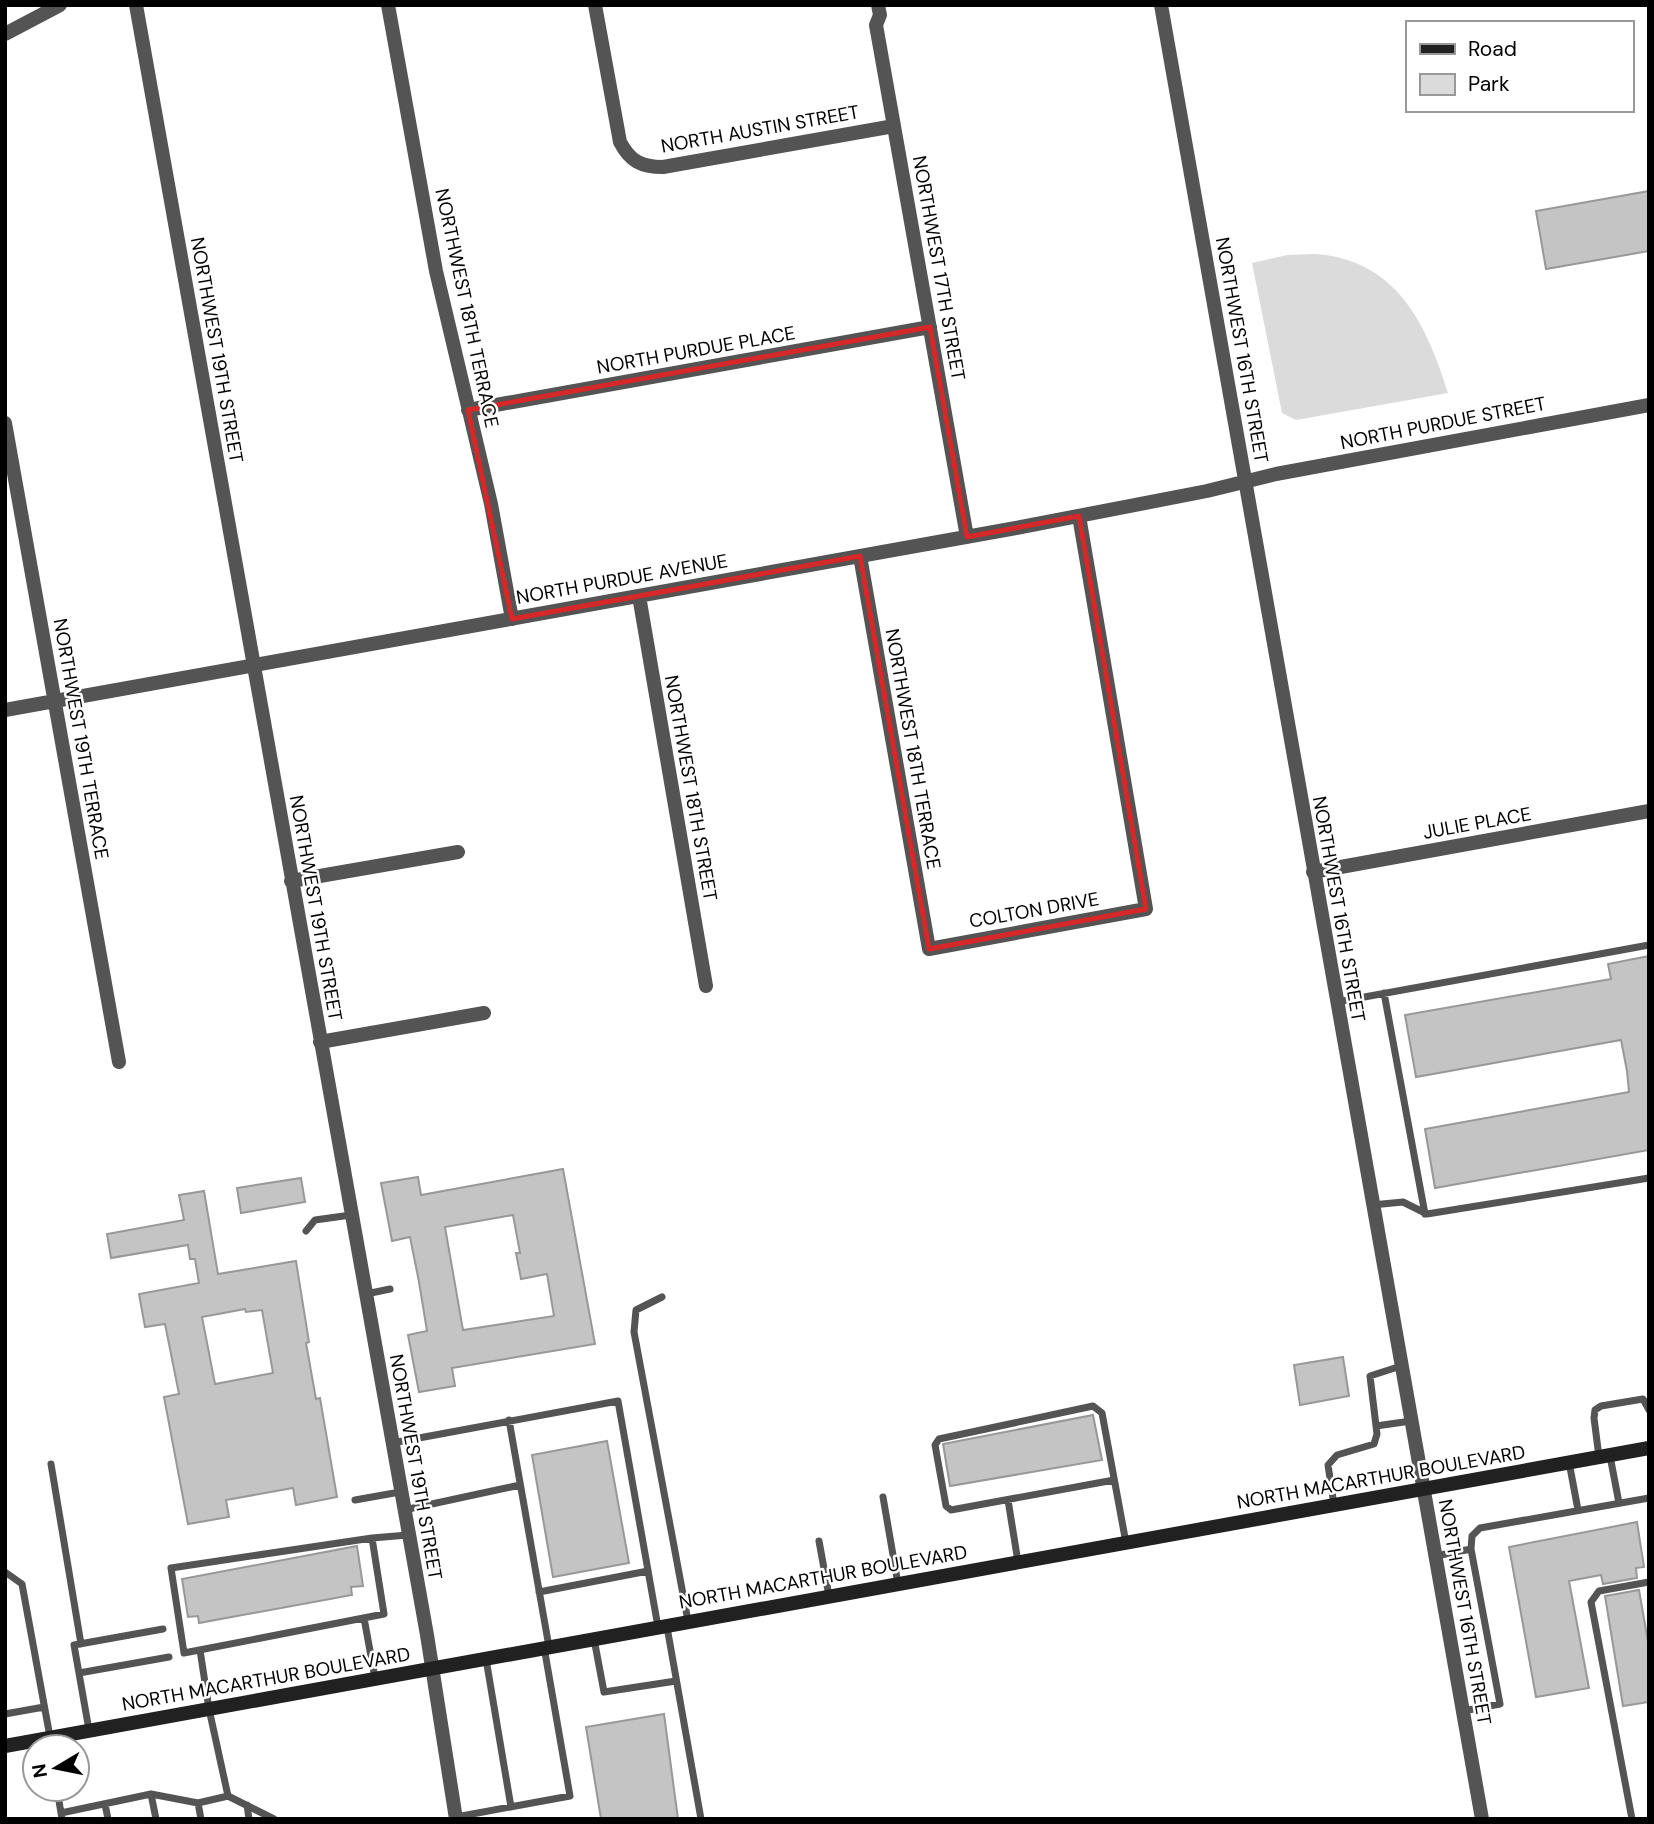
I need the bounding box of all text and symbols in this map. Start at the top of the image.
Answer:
legend [1406,21,1633,112]
text: Road [1468,35,1517,63]
text: Park [1468,70,1510,98]
street label: NORTH AUSTIN STREET [659,99,861,159]
street label: NORTHWEST 17TH STREET [907,154,971,383]
street label: NORTHWEST 18TH TERRACE [429,186,505,430]
street label: NORTHWEST 19TH STREET [185,235,249,465]
street label: NORTHWEST 16TH STREET [1210,235,1274,465]
street label: NORTH PURDUE PLACE [595,320,797,380]
street label: NORTH PURDUE STREET [1338,391,1548,455]
street label: NORTH PURDUE AVENUE [514,548,730,610]
street label: NORTHWEST 19TH TERRACE [47,617,115,861]
street label: NORTHWEST 18TH TERRACE [880,627,946,871]
street label: NORTHWEST 18TH STREET [659,673,723,903]
street label: NORTHWEST 19TH STREET [284,793,348,1023]
street label: NORTHWEST 16TH STREET [1307,794,1371,1024]
street label: JULIE PLACE [1421,801,1533,845]
street label: COLTON DRIVE [967,886,1101,934]
street label: NORTHWEST 19TH STREET [384,1352,448,1582]
street label: NORTH MACARTHUR BOULEVARD [1235,1439,1527,1515]
street label: NORTHWEST 16TH STREET [1433,1497,1497,1727]
street label: NORTH MACARTHUR BOULEVARD [677,1539,969,1615]
street label: NORTH MACARTHUR BOULEVARD [120,1641,412,1717]
north arrow [21,1733,91,1803]
text: N [26,1762,53,1780]

